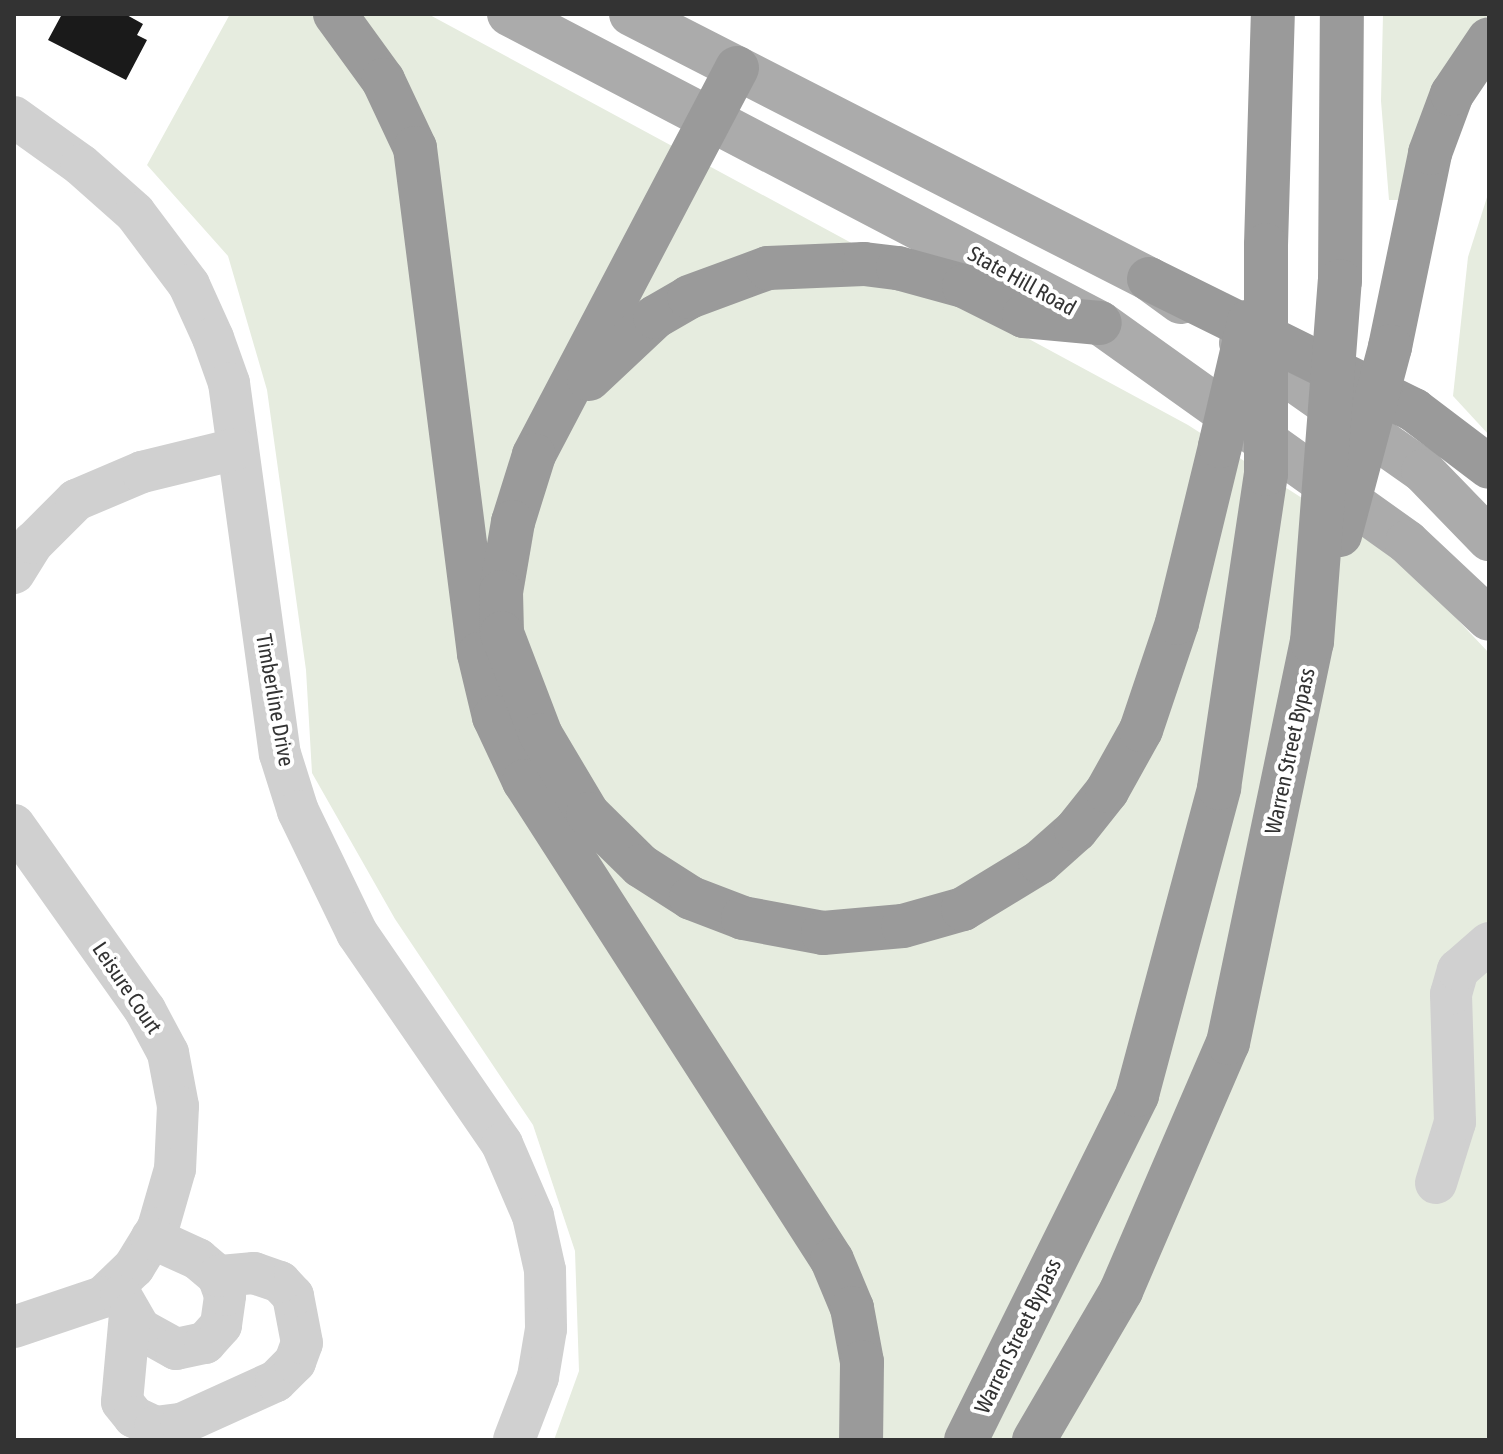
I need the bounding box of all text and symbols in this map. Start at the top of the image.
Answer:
street label: State Hill Road [963,241,1081,321]
street label: Timberline Drive [250,632,300,768]
street label: Warren Street Bypass [1260,666,1320,836]
street label: Leisure Court [87,937,167,1039]
street label: Warren Street Bypass [969,1254,1067,1418]

